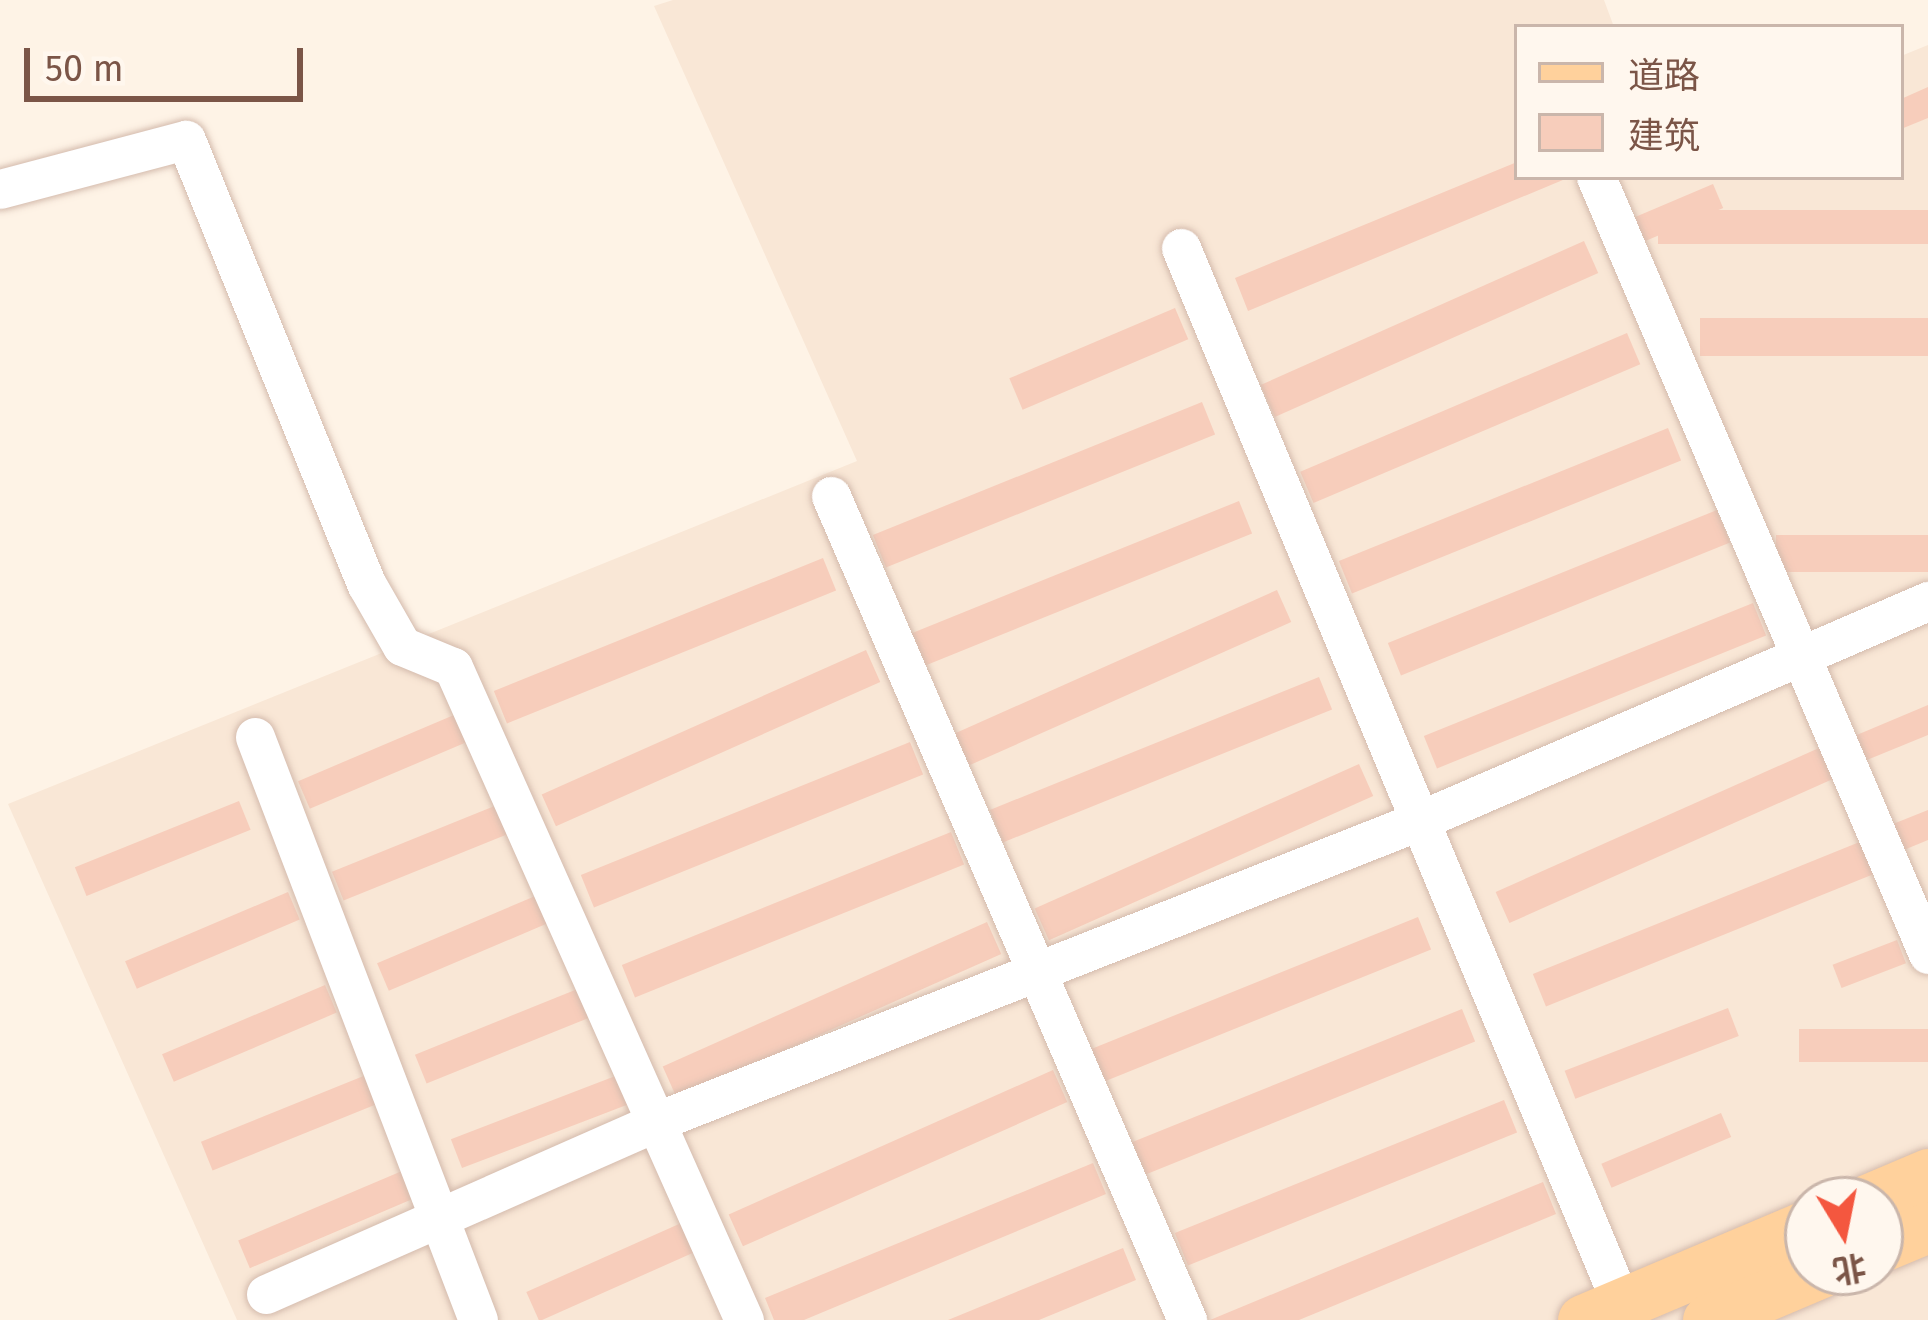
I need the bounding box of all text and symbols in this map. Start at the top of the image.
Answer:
scale bar [30,24,309,98]
legend [1514,24,1904,180]
text: 50 m [45,47,124,91]
text: 道路 [1628,54,1700,98]
text: 建筑 [1628,114,1700,158]
north arrow [1784,1176,1904,1296]
text: 北 [1830,1246,1869,1291]

